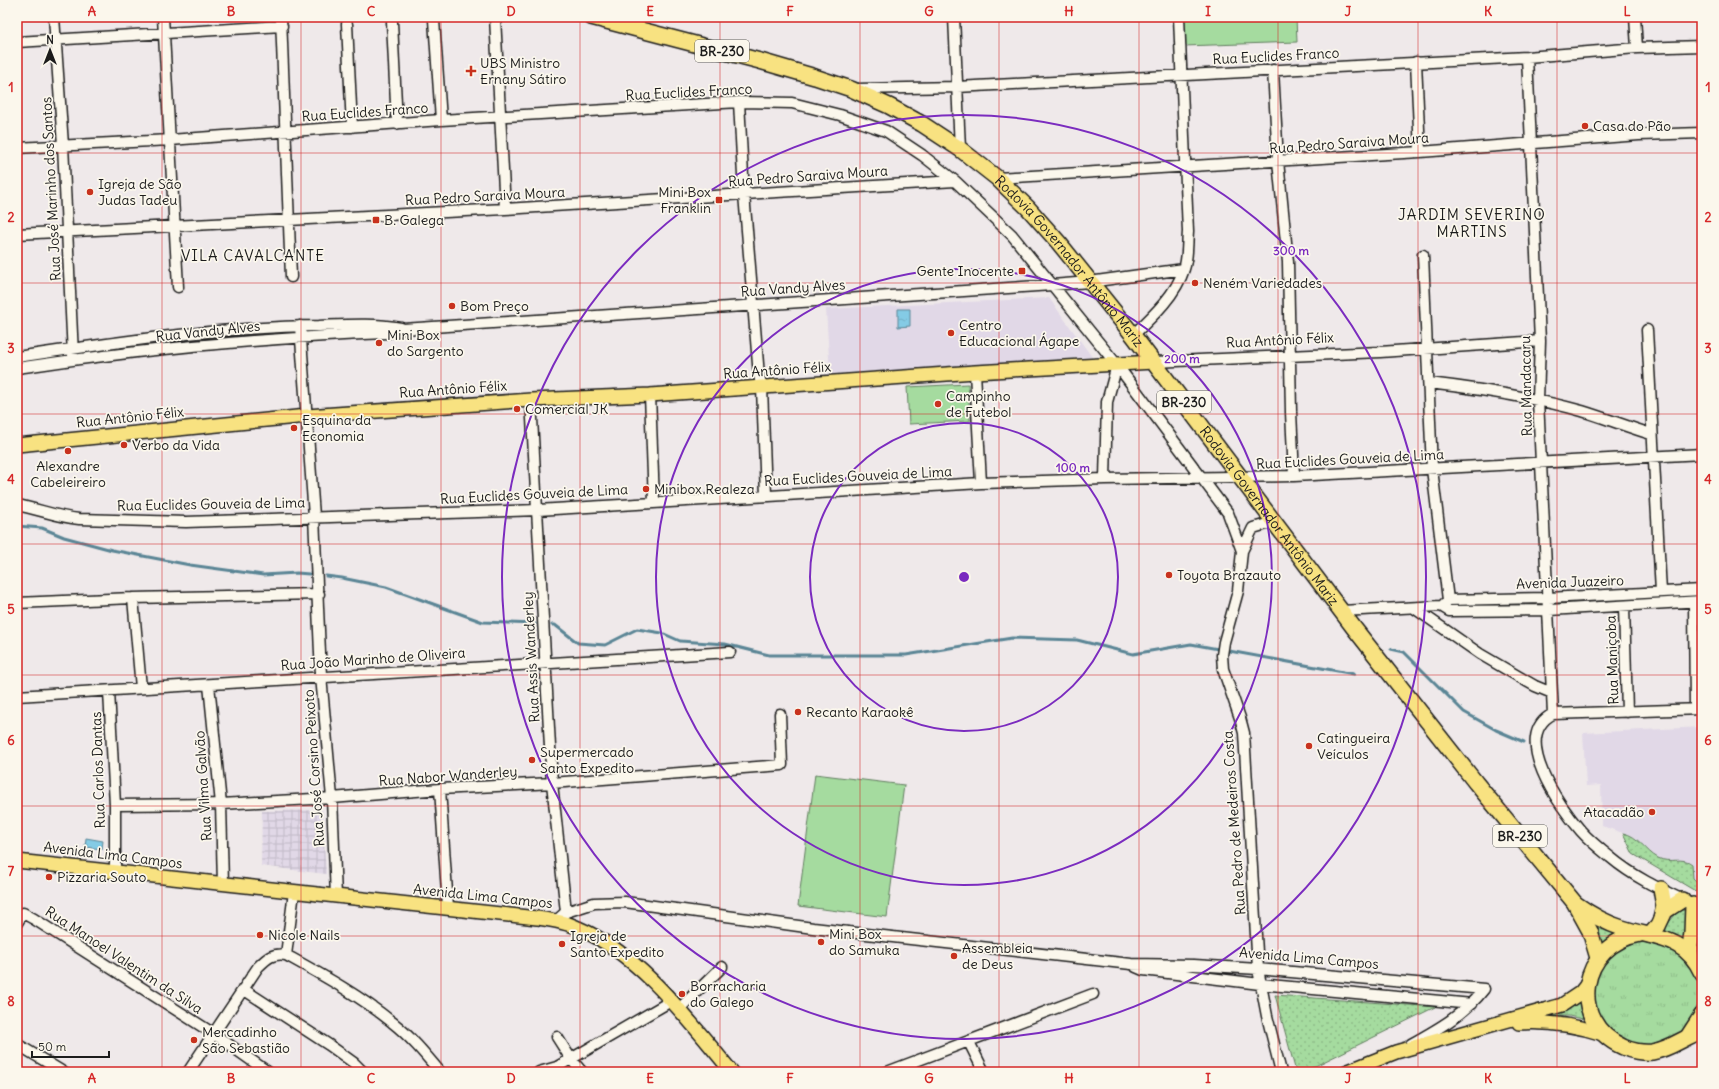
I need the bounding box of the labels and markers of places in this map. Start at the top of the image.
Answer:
place label: UBS Ministro Ernany Sátiro [480,54,566,88]
marker: UBS Ministro Ernany Sátiro [465,65,477,77]
place label: Casa do Pão [1593,117,1671,135]
marker: Casa do Pão [1580,121,1590,131]
place label: Igreja de São Judas Tadeu [98,175,182,209]
place label: Mini Box Franklin [658,183,711,217]
marker: Igreja de São Judas Tadeu [85,187,95,197]
marker: Mini Box Franklin [714,195,724,205]
place label: B. Galega [384,211,444,229]
marker: B. Galega [371,215,381,225]
place label: Gente Inocente [916,262,1014,280]
marker: Gente Inocente [1017,266,1027,276]
place label: Neném Variedades [1203,274,1322,292]
marker: Neném Variedades [1190,278,1200,288]
place label: Bom Preço [460,297,529,315]
marker: Bom Preço [447,301,457,311]
place label: Centro Educacional Ágape [959,316,1079,350]
place label: Mini Box do Sargento [387,326,464,360]
marker: Centro Educacional Ágape [946,328,956,338]
marker: Mini Box do Sargento [374,338,384,348]
place label: Campinho de Futebol [946,387,1011,421]
marker: Campinho de Futebol [933,399,943,409]
place label: Comercial JK [525,400,608,418]
marker: Comercial JK [512,404,522,414]
place label: Esquina da Economia [302,411,371,445]
marker: Esquina da Economia [289,423,299,433]
place label: Verbo da Vida [132,436,220,454]
marker: Verbo da Vida [119,440,129,450]
marker: Alexandre Cabeleireiro [63,446,73,456]
place label: Alexandre Cabeleireiro [30,457,106,491]
place label: Minibox Realeza [654,480,755,498]
marker: Minibox Realeza [641,484,651,494]
place label: Toyota Brazauto [1177,566,1281,584]
centre of rings [957,570,971,584]
marker: Toyota Brazauto [1164,570,1174,580]
place label: Recanto Karaokê [806,703,914,721]
marker: Recanto Karaokê [793,707,803,717]
place label: Catingueira Veículos [1317,729,1390,763]
marker: Catingueira Veículos [1304,741,1314,751]
place label: Supermercado Santo Expedito [540,743,634,777]
marker: Supermercado Santo Expedito [527,755,537,765]
place label: Atacadão [1584,803,1644,821]
marker: Atacadão [1647,807,1657,817]
place label: Pizzaria Souto [57,868,147,886]
marker: Pizzaria Souto [44,872,54,882]
place label: Mini Box do Samuka [829,925,900,959]
place label: Nicole Nails [268,926,340,944]
place label: Igreja de Santo Expedito [570,927,664,961]
marker: Nicole Nails [255,930,265,940]
marker: Mini Box do Samuka [816,937,826,947]
marker: Igreja de Santo Expedito [557,939,567,949]
place label: Assembleia de Deus [962,939,1033,973]
marker: Assembleia de Deus [949,951,959,961]
place label: Borracharia do Galego [690,977,766,1011]
marker: Borracharia do Galego [677,989,687,999]
place label: Mercadinho São Sebastião [202,1023,290,1057]
marker: Mercadinho São Sebastião [189,1035,199,1045]

